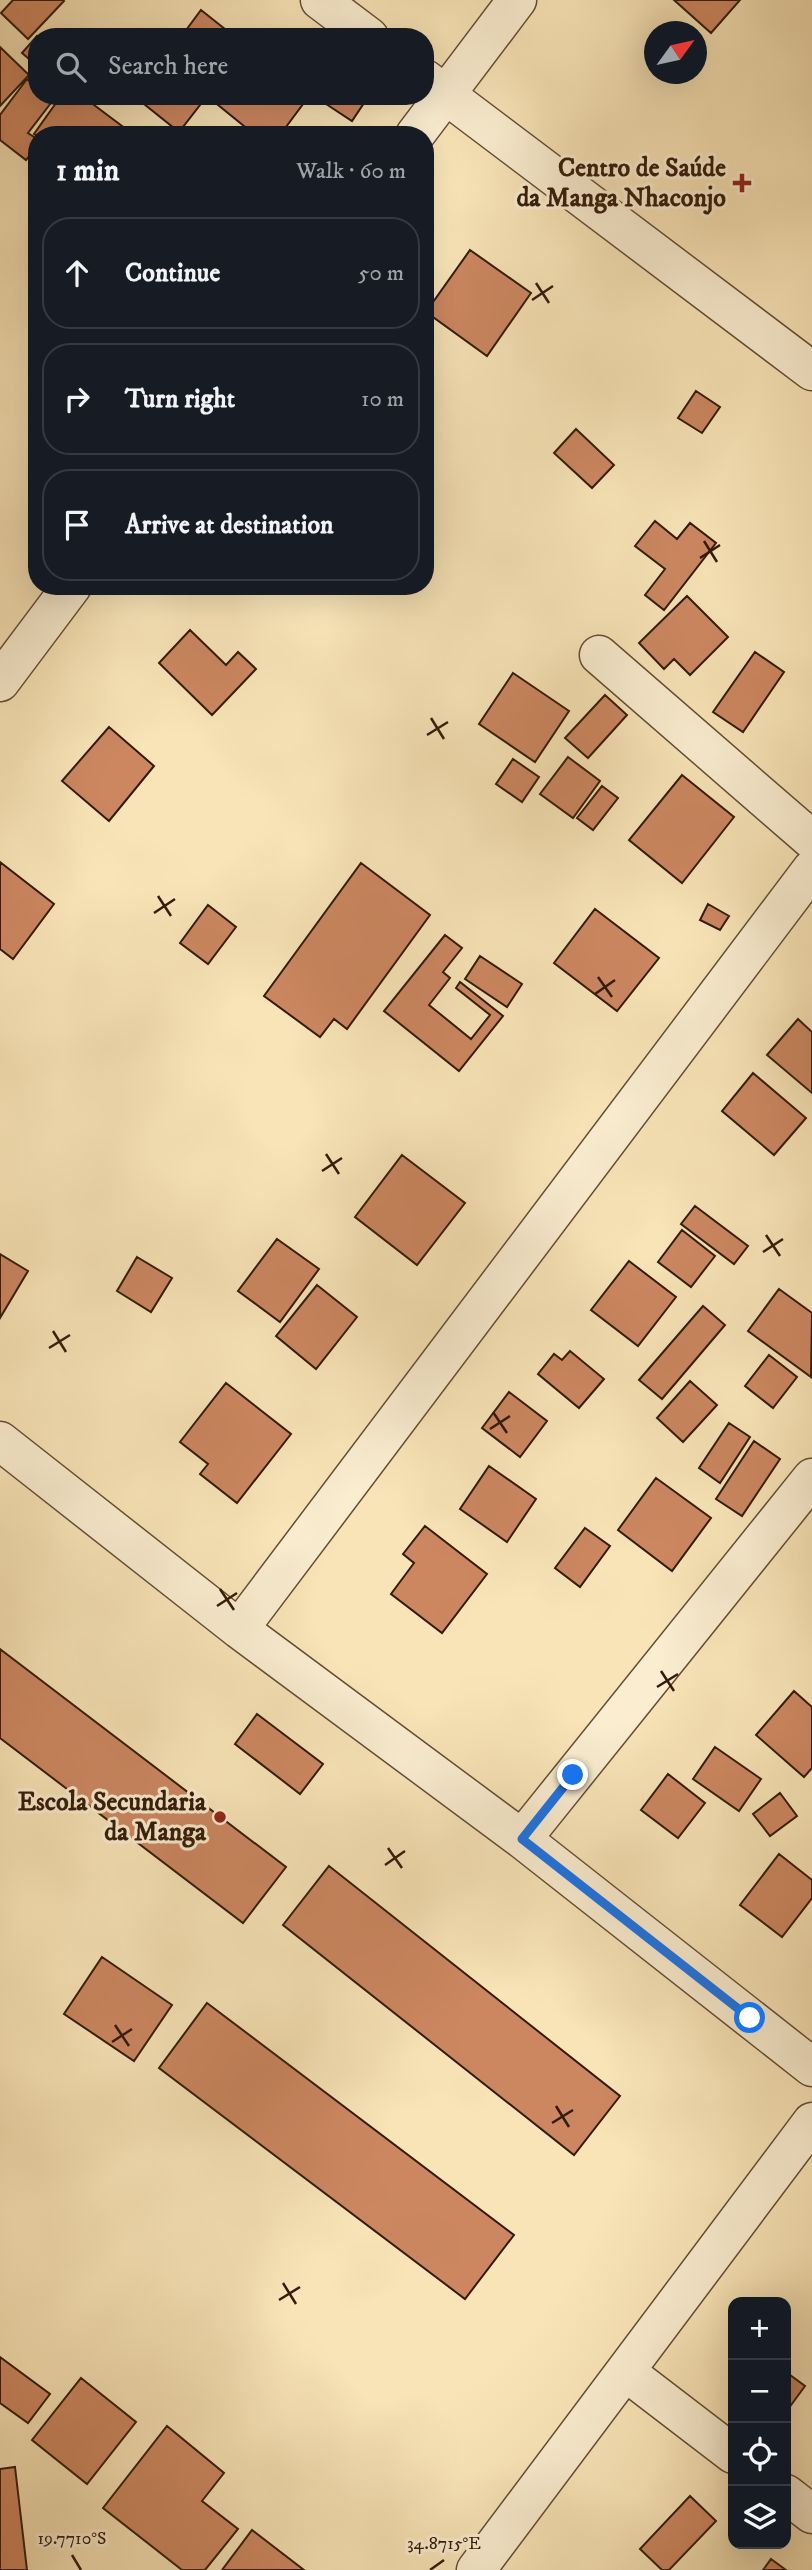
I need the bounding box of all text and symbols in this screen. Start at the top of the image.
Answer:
north arrow [644,21,707,84]
search box [28,28,434,105]
icon: search [52,48,90,86]
text: Search here [108,50,228,83]
place label: Centro de Saúde da Manga Nhaconjo [516,152,726,215]
text: 1 min [56,153,119,190]
text: Walk · 60 m [296,157,406,186]
marker: Centro de Saúde da Manga Nhaconjo [732,173,752,193]
icon: ahead [58,254,96,292]
text: Continue [125,257,220,290]
text: 50 m [358,259,404,288]
icon: right [58,380,96,418]
text: Turn right [125,383,235,416]
text: 10 m [361,385,404,414]
icon: arrive [58,506,96,544]
text: Arrive at destination [125,509,334,542]
route end [557,1759,588,1790]
place label: Escola Secundaria da Manga [18,1786,207,1849]
marker: Escola Secundaria da Manga [212,1809,228,1825]
route start [734,2002,765,2033]
map controls [728,2297,791,2549]
button: + [728,2297,791,2360]
button: − [728,2360,791,2423]
button: locate [728,2423,791,2486]
button: layers [728,2486,791,2549]
text: 19.7710°S [37,2528,107,2550]
text: 34.8715°E [407,2533,481,2555]

